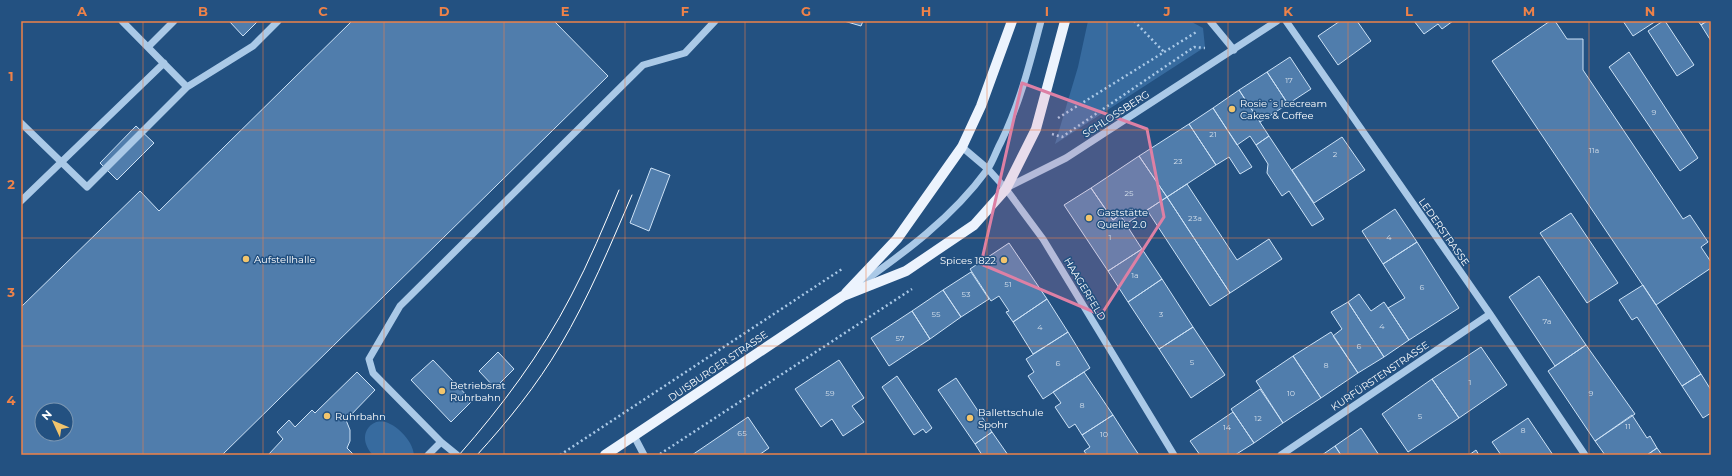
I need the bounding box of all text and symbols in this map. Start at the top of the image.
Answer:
text: A [76,3,88,19]
text: B [198,3,208,19]
text: C [318,3,328,19]
text: D [439,3,450,19]
text: E [561,3,570,19]
text: F [681,3,689,19]
text: G [801,3,811,19]
text: H [921,3,931,19]
text: I [1045,3,1049,19]
text: J [1162,3,1171,19]
text: K [1283,3,1293,19]
text: L [1405,3,1413,19]
text: M [1523,3,1535,19]
text: N [1645,3,1655,19]
text: 1 [8,68,14,84]
house number: 17 [1285,75,1293,85]
street label: SCHLOSSBERG [1080,88,1152,140]
place label: Rosie´s Icecream Cakes & Coffee [1240,97,1327,122]
marker: Rosie´s Icecream Cakes & Coffee [1227,104,1237,114]
house number: 9 [1652,107,1657,117]
house number: 21 [1209,129,1217,139]
house number: 11a [1589,145,1599,155]
house number: 2 [1333,149,1338,159]
house number: 23 [1173,156,1183,166]
text: 2 [7,176,15,192]
house number: 25 [1124,188,1134,198]
street label: LEDERSTRASSE [1416,196,1472,269]
place label: Gaststätte Quelle 2.0 [1097,206,1148,231]
marker: Gaststätte Quelle 2.0 [1084,213,1094,223]
house number: 23a [1188,213,1202,223]
house number: 1 [1109,232,1111,242]
house number: 4 [1386,232,1392,242]
place label: Aufstellhalle [254,253,315,266]
marker: Aufstellhalle [241,254,251,264]
place label: Spices 1822 [940,254,996,267]
marker: Spices 1822 [999,255,1009,265]
street label: HAAGERFELD [1061,255,1109,323]
house number: 1a [1131,270,1139,280]
house number: 51 [1004,279,1012,289]
house number: 6 [1420,282,1425,292]
text: 3 [6,284,15,300]
house number: 53 [962,289,971,299]
house number: 55 [931,309,941,319]
house number: 3 [1159,309,1164,319]
house number: 7a [1542,316,1552,326]
house number: 4 [1379,321,1385,331]
house number: 4 [1037,322,1043,332]
street label: DUISBURGER STRASSE [666,328,771,404]
house number: 57 [895,333,905,343]
street label: KURFÜRSTENSTRASSE [1329,338,1432,414]
house number: 6 [1357,341,1362,351]
house number: 5 [1190,357,1195,367]
house number: 6 [1056,358,1061,368]
house number: 8 [1323,360,1329,370]
house number: 1 [1469,377,1471,387]
place label: Betriebsrat Ruhrbahn [450,379,506,404]
marker: Betriebsrat Ruhrbahn [437,386,447,396]
house number: 59 [825,388,835,398]
house number: 10 [1287,388,1295,398]
house number: 9 [1589,388,1594,398]
text: 4 [7,392,16,408]
house number: 8 [1079,400,1085,410]
north arrow [34,402,74,442]
place label: Ballettschule Spohr [978,406,1043,431]
text: N [39,407,55,423]
place label: Ruhrbahn [335,410,386,423]
marker: Ruhrbahn [322,411,332,421]
house number: 5 [1418,411,1423,421]
marker: Ballettschule Spohr [965,413,975,423]
house number: 12 [1254,413,1262,423]
house number: 11 [1625,421,1631,431]
house number: 14 [1223,422,1232,432]
house number: 8 [1520,425,1526,435]
house number: 65 [737,428,747,438]
house number: 10 [1100,429,1108,439]

